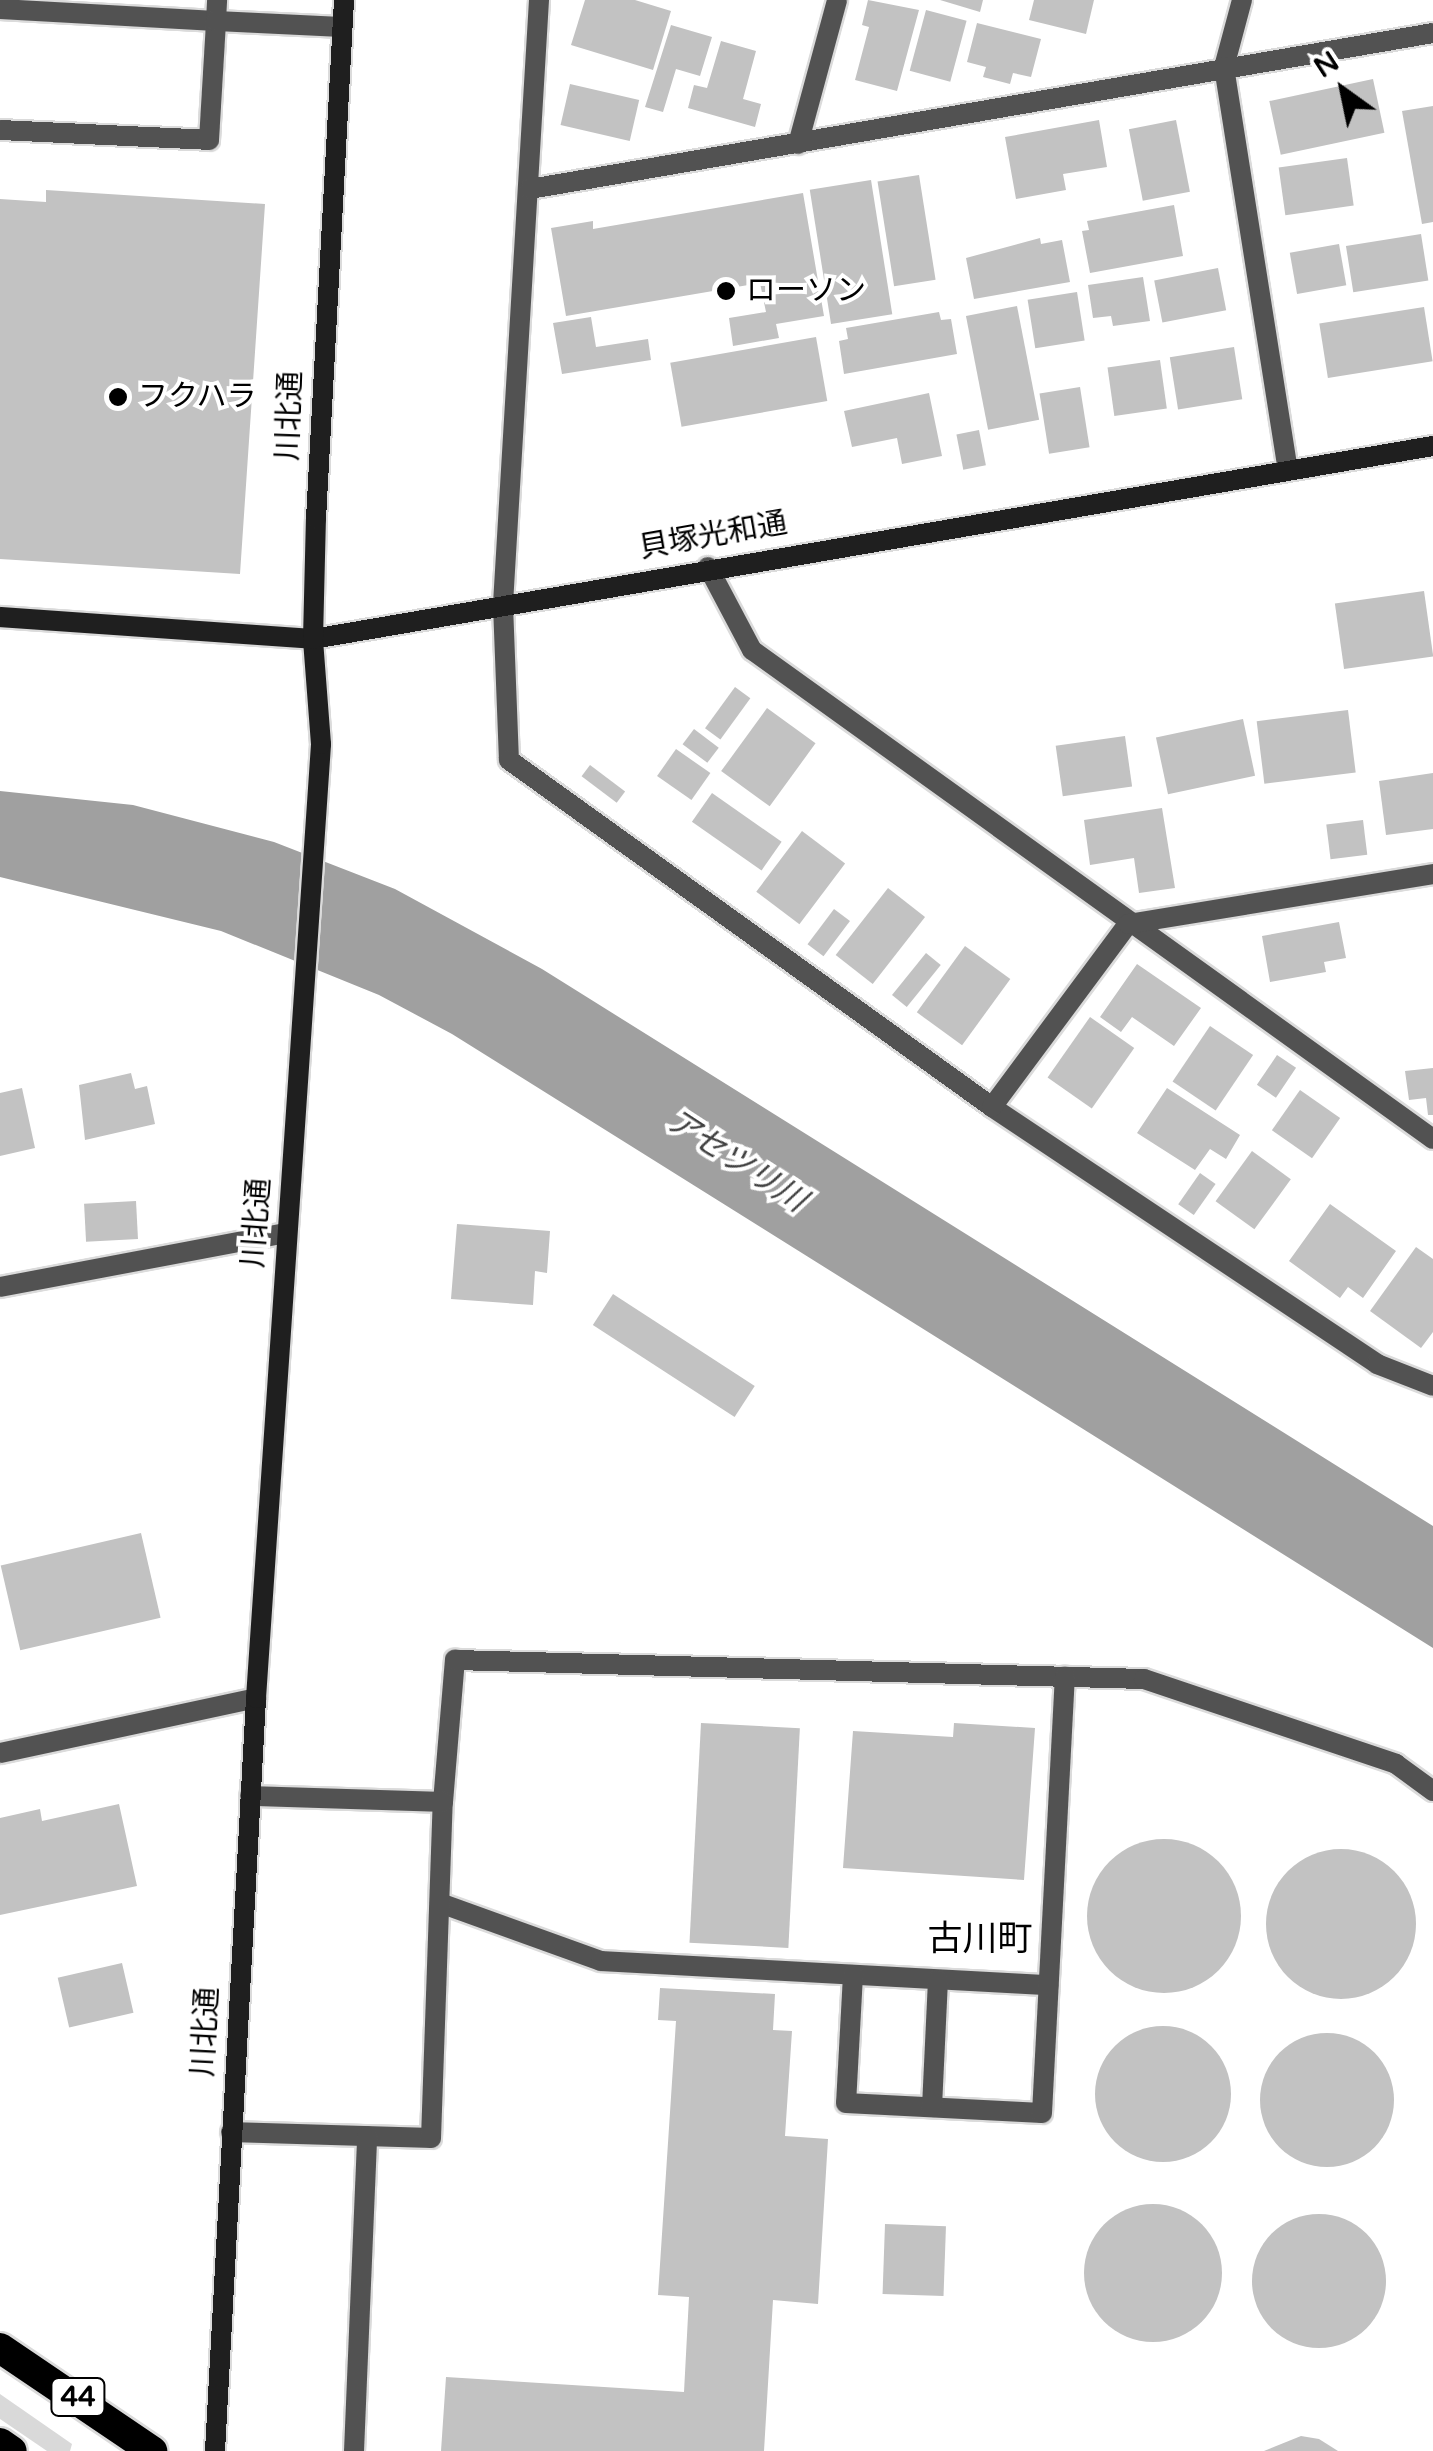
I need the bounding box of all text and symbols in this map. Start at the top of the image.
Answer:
north arrow [1293,40,1393,140]
text: N [1308,44,1345,85]
place label: ローソン [746,273,866,309]
marker: ローソン [715,280,737,302]
street label: 川北通 [270,370,310,462]
place label: フクハラ [138,379,258,415]
marker: フクハラ [107,386,129,408]
street label: 貝塚光和通 [636,505,790,567]
water label: アセツリ川 [658,1101,814,1221]
street label: 川北通 [236,1177,278,1269]
district label: 古川町 [928,1918,1032,1960]
street label: 川北通 [186,1986,226,2078]
road number: 44 [48,2374,108,2420]

